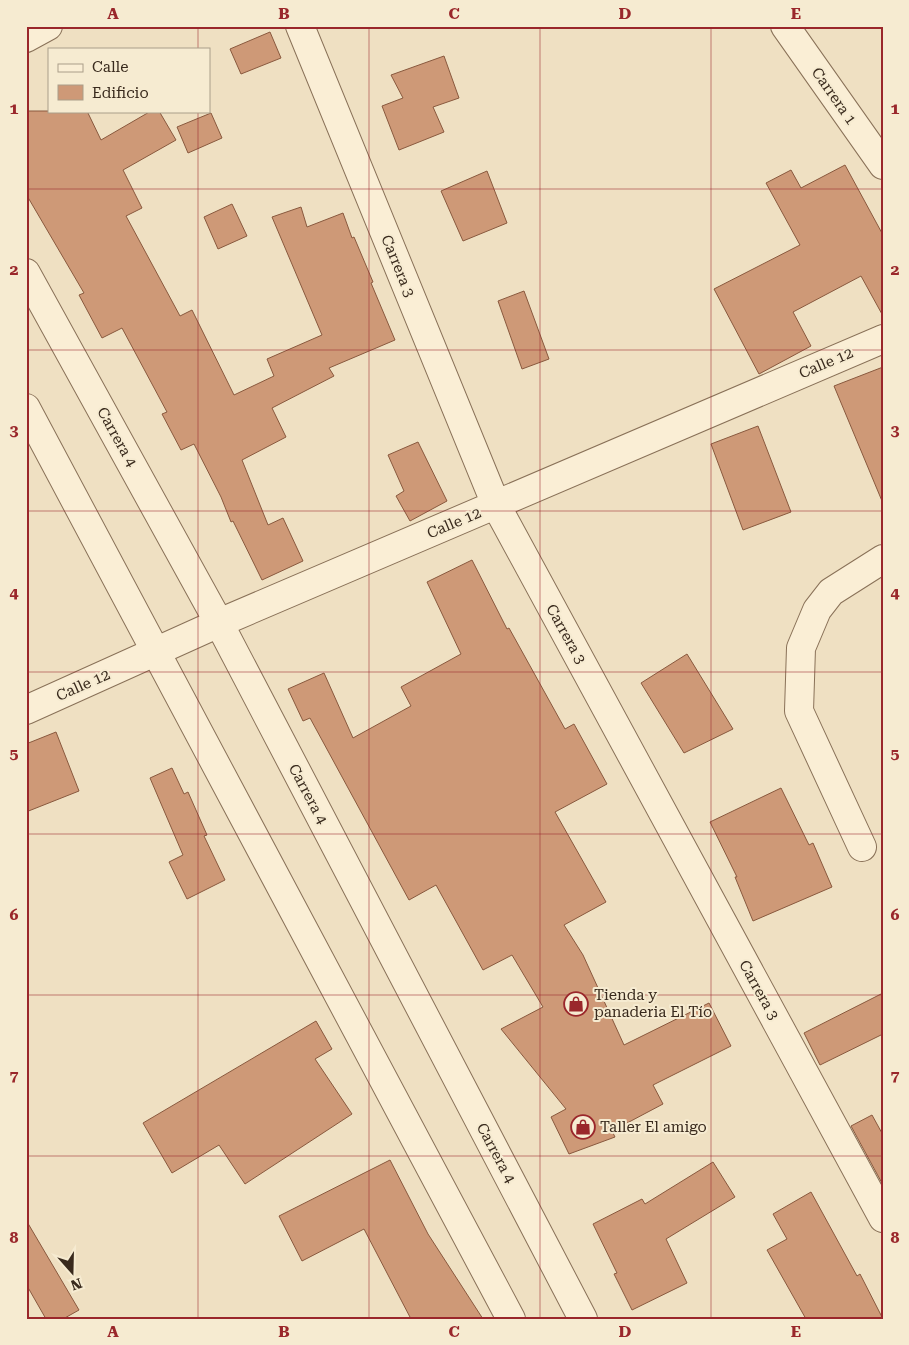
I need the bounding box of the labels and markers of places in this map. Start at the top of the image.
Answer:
place label: Tienda y panaderia El Tío [594,986,712,1021]
shop icon: Tienda y panaderia El Tío [563,991,589,1017]
shop icon: Taller El amigo [570,1114,596,1140]
place label: Taller El amigo [600,1118,707,1136]

